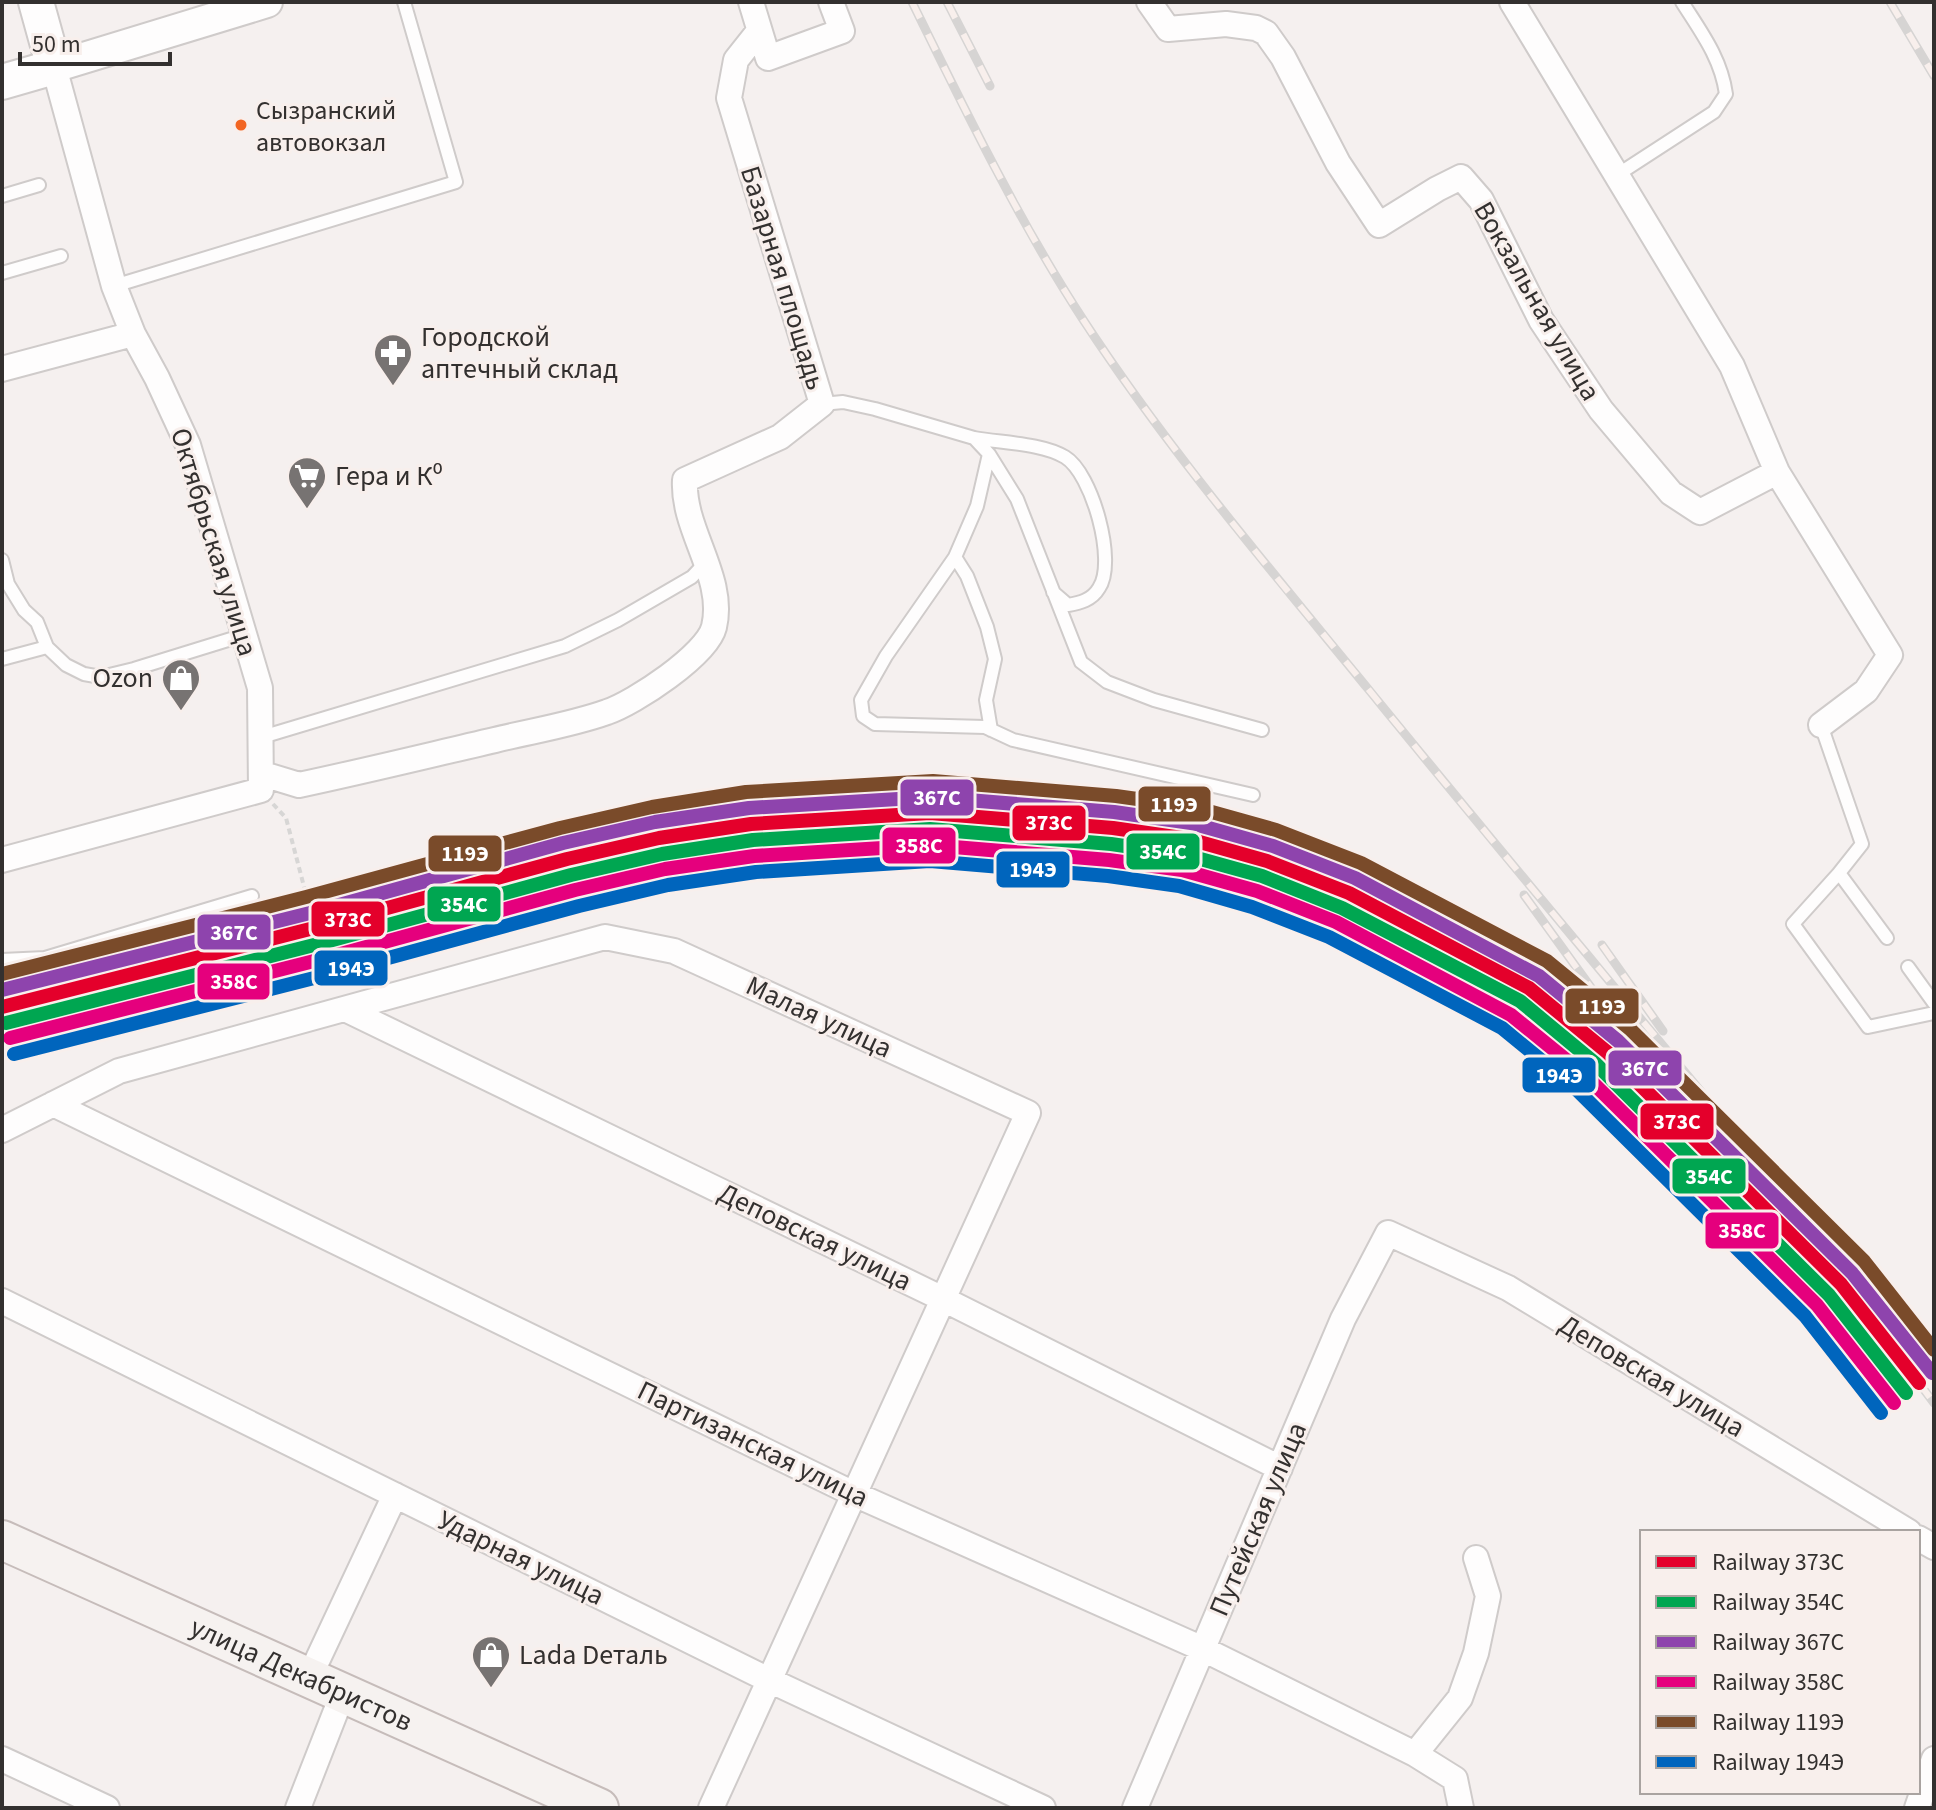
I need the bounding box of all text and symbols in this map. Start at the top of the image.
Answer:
scale bar [20,16,170,66]
text: 50 m [32,27,81,62]
place label: Сызранский автовокзал [256,92,396,161]
marker: Сызранский автовокзал [233,117,249,133]
street label: Базарная площадь [730,161,836,395]
street label: Вокзальная улица [1464,194,1610,408]
place label: Городской аптечный склад [421,317,618,389]
pharmacy icon: Городской аптечный склад [372,332,414,387]
street label: Октябрьская улица [160,423,268,661]
supermarket icon: Гера и К⁰ [286,455,328,510]
place label: Гера и К⁰ [335,456,443,496]
shop icon: Ozon [160,657,202,712]
place label: Ozon [93,658,153,698]
line badge: 367С [899,778,975,817]
text: 367С [913,782,961,814]
line badge: 119Э [1137,785,1212,823]
text: 119Э [1150,789,1198,821]
line badge: 373C [1011,804,1087,842]
text: 373C [1025,807,1073,839]
line badge: 358С [881,826,957,865]
text: 358С [895,830,943,862]
line badge: 354С [1125,832,1201,871]
line badge: 119Э [427,834,503,873]
text: 354С [1139,836,1187,868]
text: 119Э [441,838,489,870]
line badge: 194Э [995,850,1071,889]
text: 194Э [1009,854,1057,886]
line badge: 354С [426,885,502,923]
text: 354С [440,889,488,921]
line badge: 373C [310,900,386,938]
text: 373C [324,904,372,936]
line badge: 367С [196,913,272,951]
text: 367С [210,917,258,949]
line badge: 194Э [313,949,389,987]
text: 194Э [327,953,375,985]
line badge: 358С [196,962,271,1001]
text: 358С [210,966,258,998]
street label: Малая улица [739,966,899,1068]
line badge: 119Э [1564,987,1640,1025]
text: 119Э [1578,991,1626,1023]
line badge: 367С [1607,1049,1683,1087]
text: 367С [1621,1053,1669,1085]
line badge: 194Э [1521,1056,1597,1094]
text: 194Э [1535,1060,1583,1092]
line badge: 373C [1639,1102,1715,1141]
text: 373C [1653,1106,1701,1138]
line badge: 354С [1671,1157,1747,1195]
text: 354С [1685,1161,1733,1193]
street label: Деповская улица [712,1173,918,1301]
line badge: 358С [1704,1211,1780,1250]
text: 358С [1718,1215,1766,1247]
street label: Деповская улица [1551,1305,1753,1447]
street label: Партизанская улица [631,1371,875,1517]
street label: Путейская улица [1199,1416,1317,1622]
street label: Ударная улица [431,1500,611,1616]
legend [1640,1530,1920,1794]
text: Railway 373C [1712,1545,1844,1580]
text: Railway 354С [1712,1585,1844,1620]
street label: улица Декабристов [184,1607,419,1742]
text: Railway 367С [1712,1625,1844,1660]
shop icon: Lada Dеталь [470,1634,512,1689]
place label: Lada Dеталь [519,1635,668,1675]
text: Railway 358С [1712,1665,1844,1700]
text: Railway 119Э [1712,1705,1844,1740]
text: Railway 194Э [1712,1745,1844,1780]

